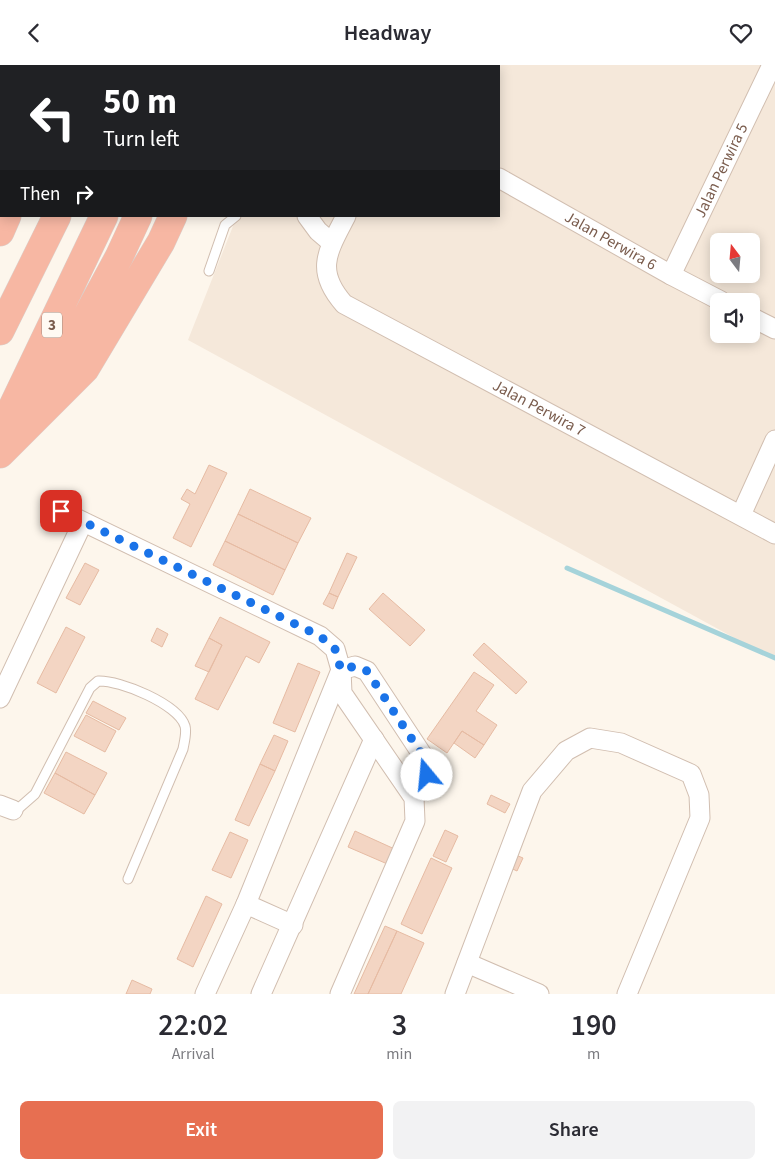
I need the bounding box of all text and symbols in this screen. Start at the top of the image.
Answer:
text: Headway [344,17,431,49]
icon: back [20,19,48,47]
icon: heart [727,19,755,47]
text: 50 m [103,77,177,127]
icon: left [20,85,85,150]
street label: Jalan Perwira 5 [689,120,753,221]
text: Turn left [103,123,179,155]
icon: right [70,180,98,208]
text: Then [20,181,60,208]
street label: Jalan Perwira 6 [561,206,660,276]
north arrow [710,233,760,283]
map controls [710,233,760,343]
button: sound [710,293,760,343]
road number: 3 [42,313,62,337]
street label: Jalan Perwira 7 [489,374,589,442]
pin [40,490,82,532]
icon: arrive [47,497,75,525]
position arrow [400,748,452,800]
text: 22:02 [158,1004,228,1047]
text: 3 [392,1004,407,1047]
text: 190 [571,1004,617,1047]
text: Arrival [172,1043,215,1065]
text: min [386,1043,412,1065]
text: m [587,1043,600,1065]
button: Exit [20,1101,383,1159]
button: Share [393,1101,755,1159]

